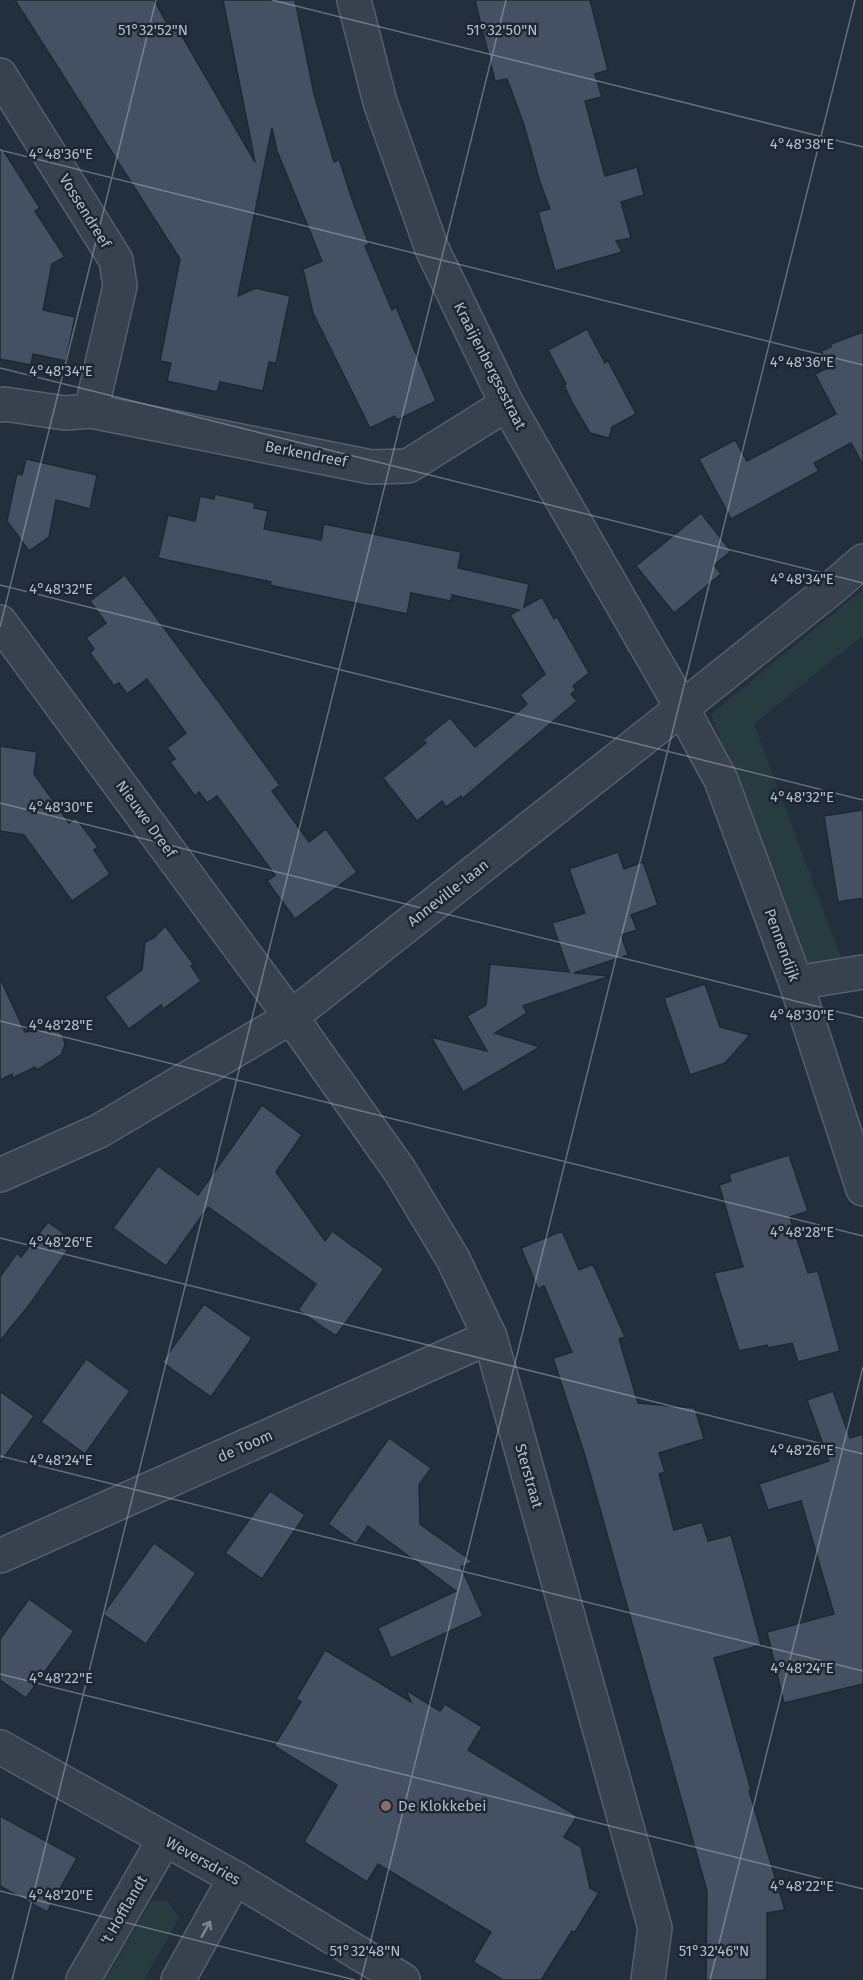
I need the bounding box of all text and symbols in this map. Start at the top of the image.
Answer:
text: 51°32'52"N [118,21,188,39]
text: 51°32'50"N [466,21,538,39]
text: 4°48'38"E [770,135,834,153]
text: 4°48'36"E [29,145,93,163]
street label: Vossendreef [55,171,115,252]
street label: Kraaijenbergsestraat [450,299,530,433]
text: 4°48'36"E [770,353,834,371]
text: 4°48'34"E [29,362,93,380]
street label: Berkendreef [263,437,350,471]
text: 4°48'34"E [770,570,834,588]
text: 4°48'32"E [29,580,93,598]
street label: Nieuwe Dreef [112,777,180,862]
text: 4°48'32"E [770,788,834,806]
text: 4°48'30"E [29,798,93,816]
street label: Anneville-laan [404,856,492,930]
street label: Pennendijk [761,906,804,984]
text: 4°48'30"E [770,1006,834,1024]
text: 4°48'28"E [29,1016,93,1034]
text: 4°48'28"E [770,1223,834,1241]
text: 4°48'26"E [29,1233,93,1251]
street label: de Toom [215,1426,275,1466]
text: 4°48'26"E [770,1441,834,1459]
street label: Sterstraat [511,1442,547,1511]
text: 4°48'24"E [29,1451,93,1469]
text: 4°48'24"E [770,1659,834,1677]
text: 4°48'22"E [29,1669,93,1687]
place label: De Klokkebei [398,1797,486,1815]
marker: De Klokkebei [379,1799,393,1813]
street label: Weversdries [163,1833,243,1889]
street label: 't Hofflandt [97,1872,151,1948]
text: 4°48'22"E [770,1877,834,1895]
text: 4°48'20"E [29,1886,93,1904]
one-way arrow [200,1921,212,1938]
text: 51°32'48"N [330,1942,400,1960]
text: 51°32'46"N [679,1942,749,1960]

